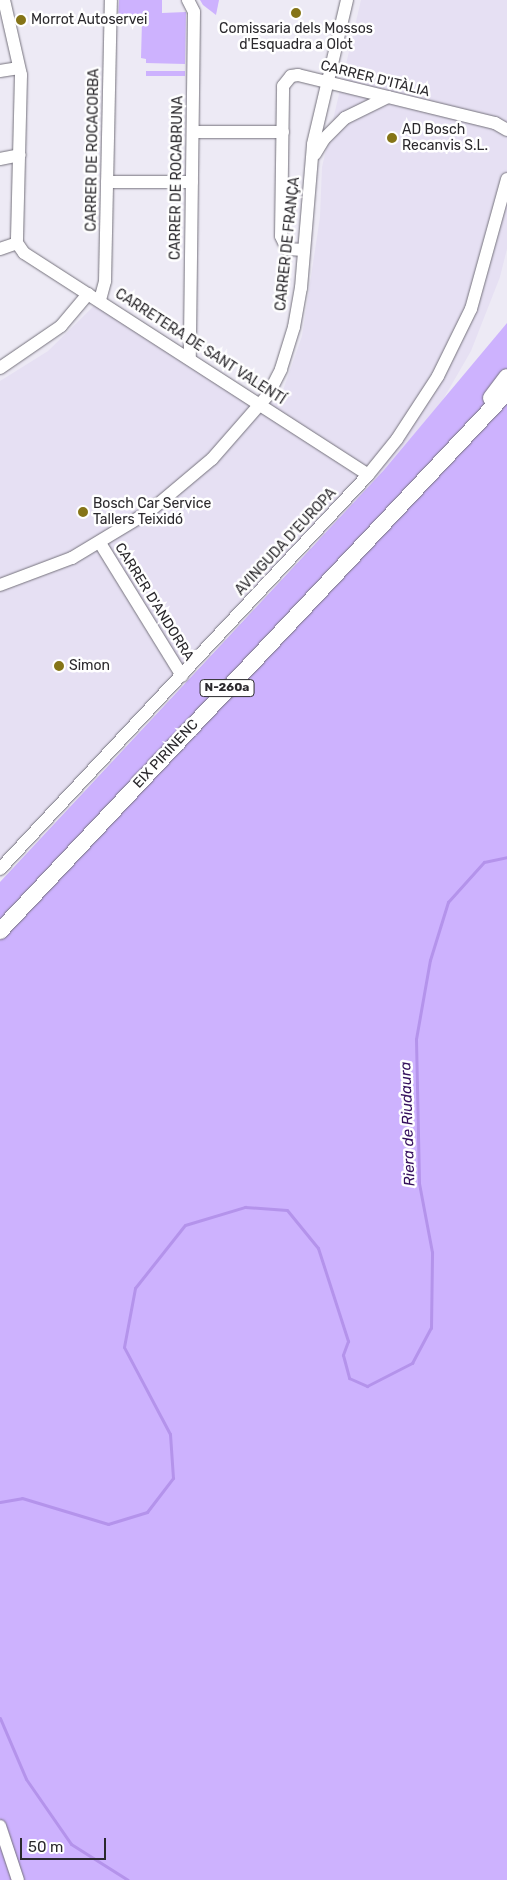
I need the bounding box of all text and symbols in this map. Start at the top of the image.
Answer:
marker: Comissaria dels Mossos d'Esquadra a Olot [290,7,302,19]
place label: Morrot Autoservei [31,12,148,28]
marker: Morrot Autoservei [15,14,27,26]
place label: Comissaria dels Mossos d'Esquadra a Olot [219,21,373,54]
street label: CARRER D'ITÀLIA [319,57,431,101]
street label: CARRER DE ROCACORBA [83,68,103,232]
street label: CARRER DE ROCABRUNA [167,96,187,260]
place label: AD Bosch Recanvis S.L. [402,122,488,154]
marker: AD Bosch Recanvis S.L. [386,132,398,144]
street label: CARRER DE FRANÇA [273,176,303,312]
street label: CARRETERA DE SANT VALENTÍ [111,285,289,409]
street label: AVINGUDA D'EUROPA [232,485,340,599]
place label: Bosch Car Service Tallers Teixidó [93,496,212,528]
marker: Bosch Car Service Tallers Teixidó [77,506,89,518]
street label: CARRER D'ANDORRA [111,540,197,664]
place label: Simon [69,658,110,674]
marker: Simon [53,660,65,672]
road number: N-260a [200,678,254,698]
street label: EIX PIRINENC [130,716,202,792]
water label: Riera de Riudaura [397,1061,419,1187]
scale bar [22,1828,109,1860]
text: 50 m [28,1838,63,1856]

